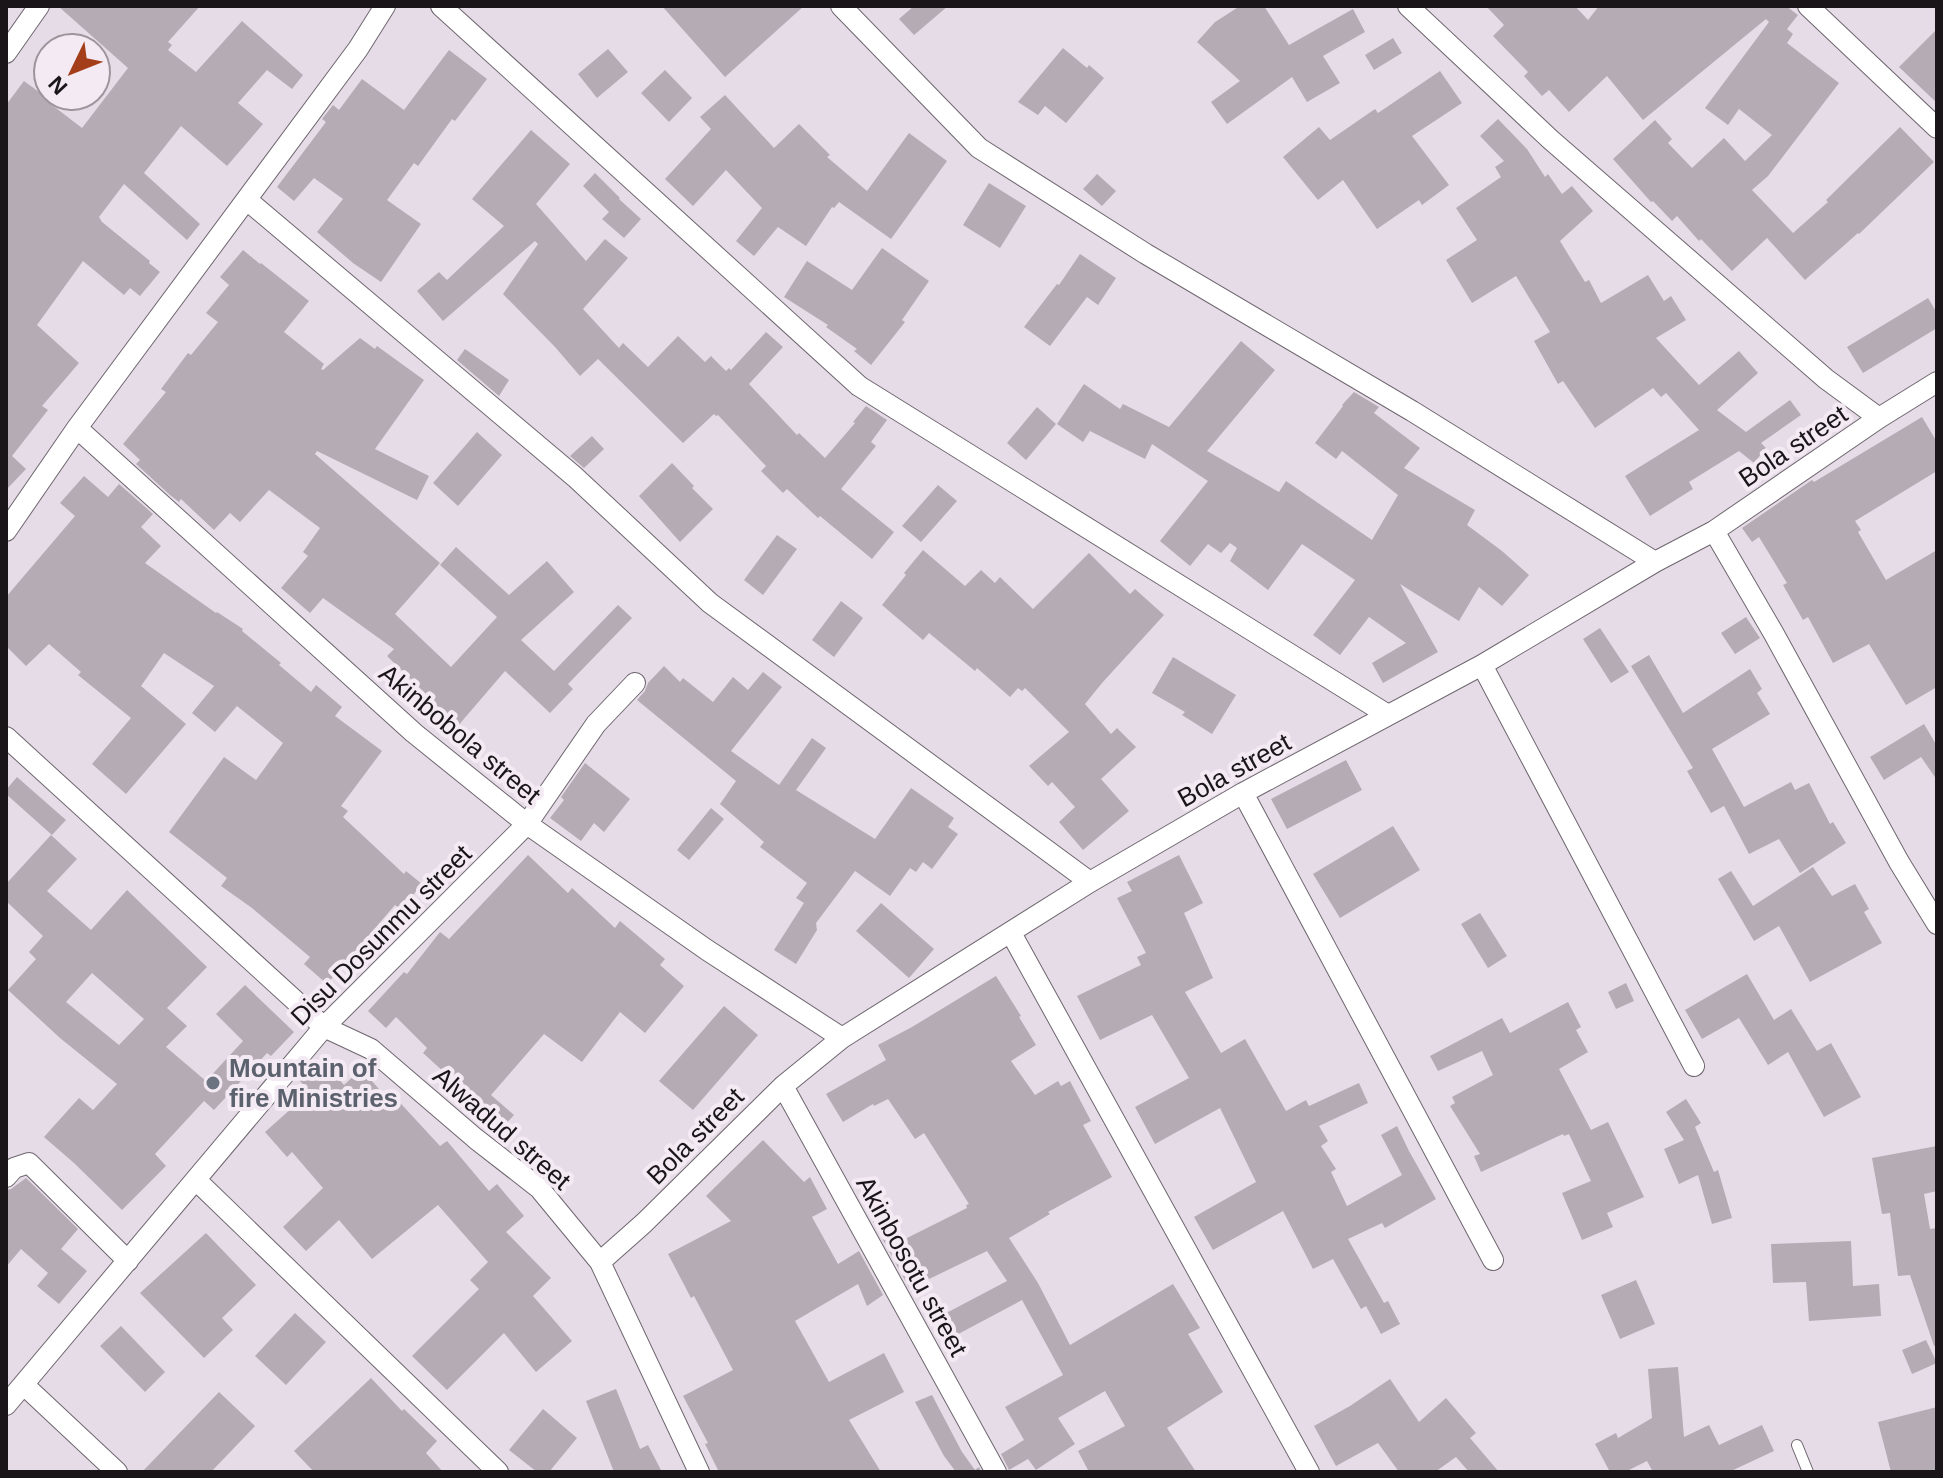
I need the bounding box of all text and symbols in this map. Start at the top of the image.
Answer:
north arrow [32,32,112,112]
text: N [43,71,72,100]
street label: Bola street [1733,398,1854,493]
street label: Akinbobola street [373,658,547,811]
street label: Bola street [1172,726,1296,813]
street label: Disu Dosunmu street [285,838,478,1031]
place label: Mountain of fire Ministries [229,1053,398,1113]
street label: Alwadud street [427,1060,577,1196]
marker: Mountain of fire Ministries [204,1074,222,1092]
street label: Bola street [640,1081,750,1191]
street label: Akinbosotu street [850,1171,974,1362]

